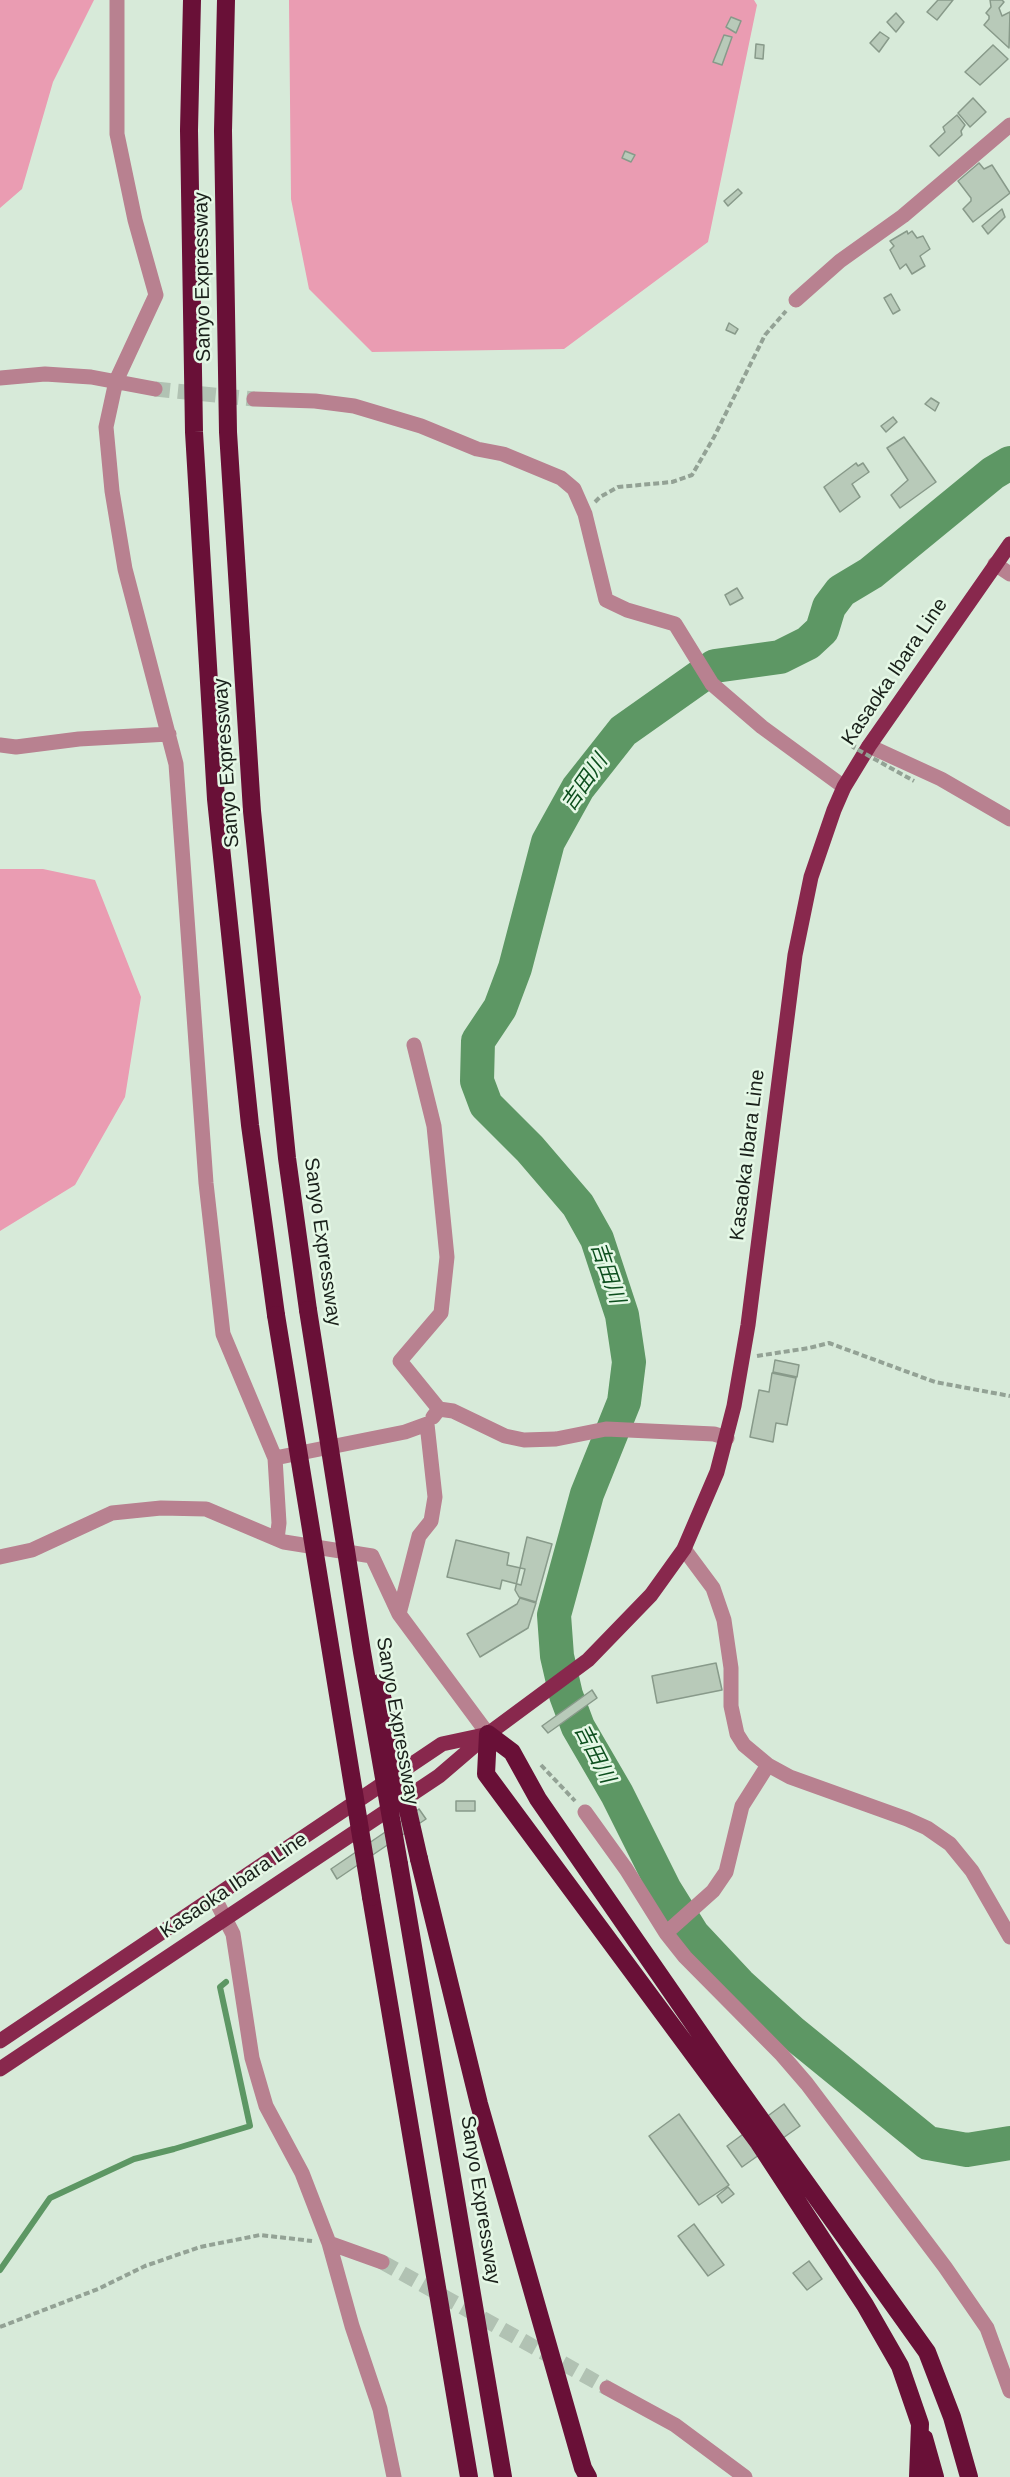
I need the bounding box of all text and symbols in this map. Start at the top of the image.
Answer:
street label: Sanyo Expressway [190,192,216,362]
street label: Kasaoka Ibara Line [837,594,953,750]
street label: Sanyo Expressway [209,677,245,849]
water label: 吉田川 [557,750,613,816]
street label: Kasaoka Ibara Line [726,1068,770,1242]
street label: Sanyo Expressway [298,1156,346,1328]
water label: 吉田川 [585,1239,629,1307]
street label: Sanyo Expressway [370,1635,424,1807]
water label: 吉田川 [568,1720,620,1788]
street label: Kasaoka Ibara Line [156,1828,312,1944]
street label: Sanyo Expressway [455,2114,505,2286]

